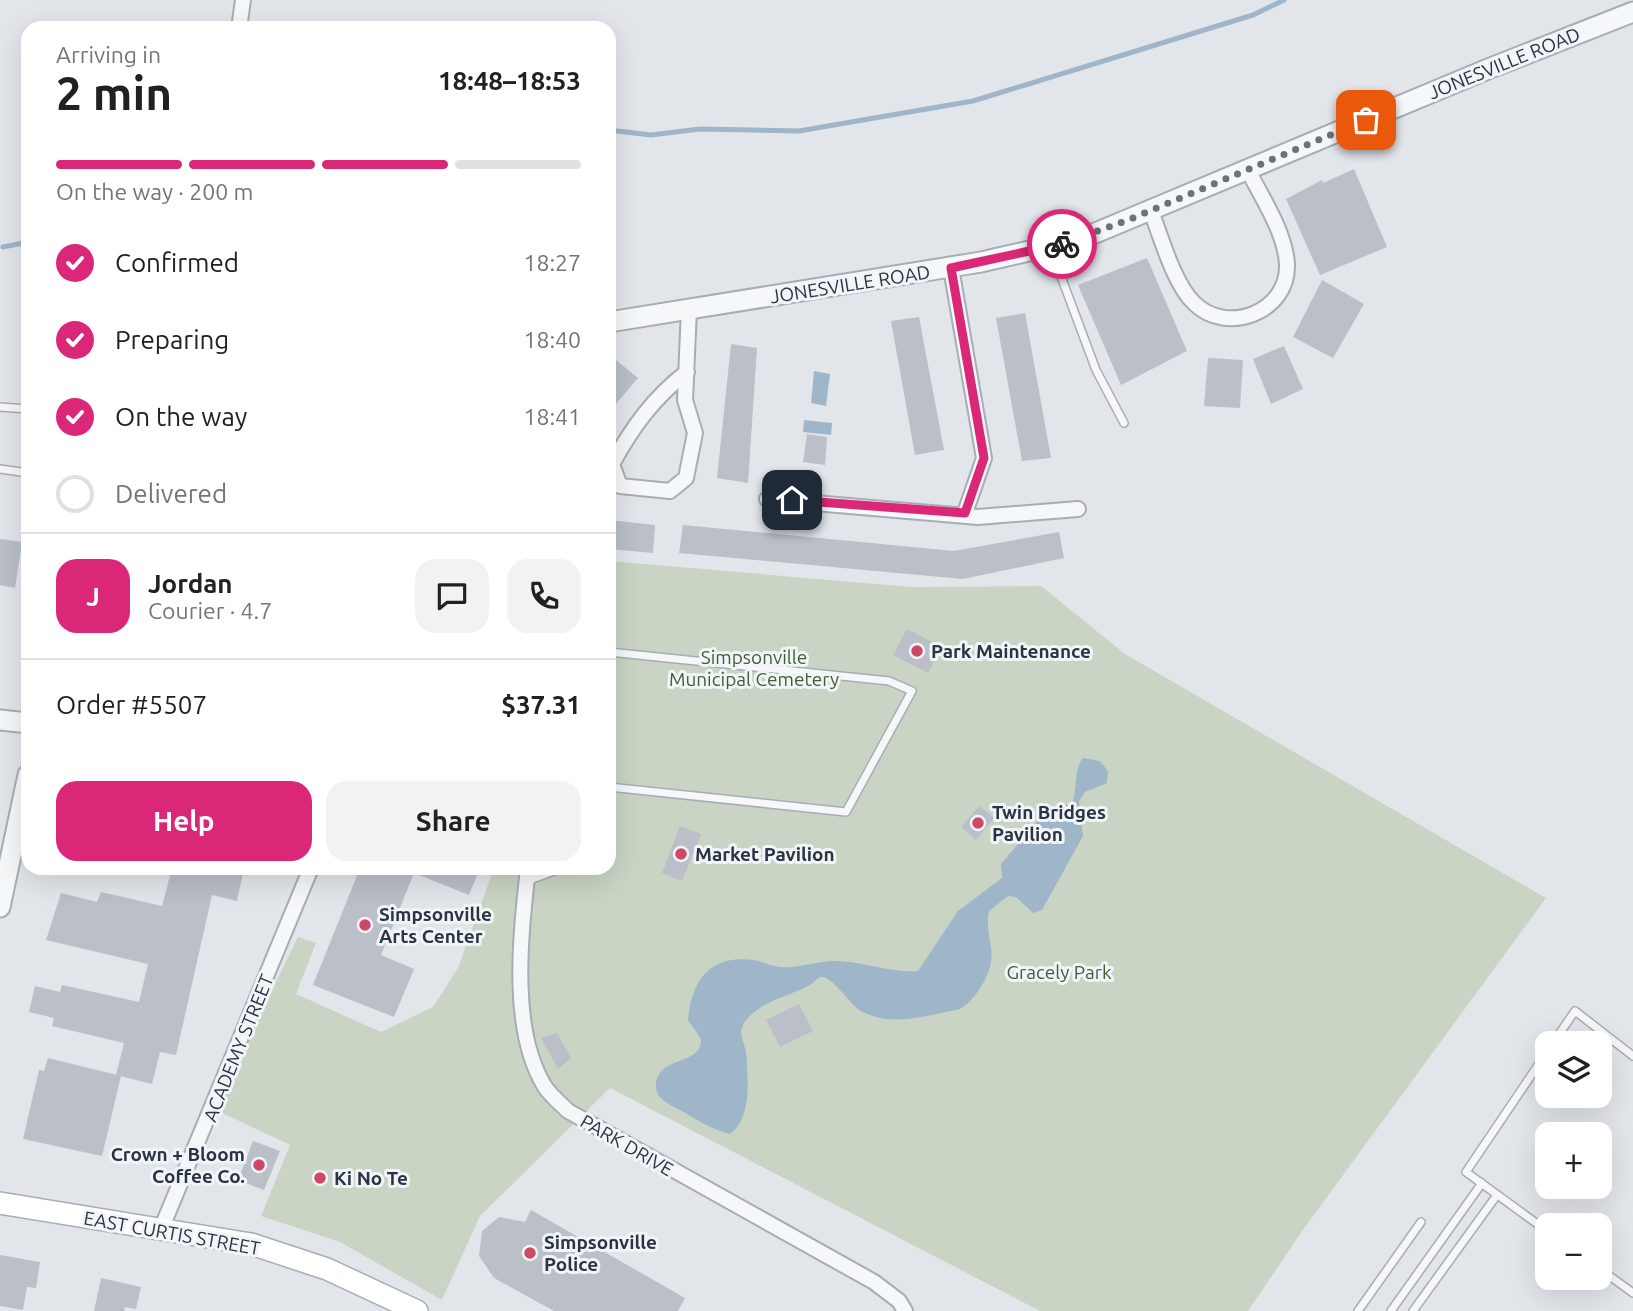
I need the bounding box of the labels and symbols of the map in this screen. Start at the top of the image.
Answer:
street label: JONESVILLE ROAD [1425,23,1583,103]
pin [1336,90,1396,150]
courier [1027,209,1097,279]
street label: JONESVILLE ROAD [768,260,932,308]
pin [762,470,822,530]
place label: Park Maintenance [931,640,1091,662]
marker: Park Maintenance [909,643,925,659]
park label: Simpsonville Municipal Cemetery [669,646,839,690]
place label: Twin Bridges Pavilion [992,801,1106,845]
marker: Twin Bridges Pavilion [970,815,986,831]
place label: Market Pavilion [695,843,835,865]
marker: Market Pavilion [673,846,689,862]
place label: Simpsonville Arts Center [379,903,492,947]
marker: Simpsonville Arts Center [357,917,373,933]
park label: Gracely Park [1006,961,1112,983]
street label: ACADEMY STREET [198,971,278,1125]
street label: PARK DRIVE [577,1110,677,1180]
place label: Crown + Bloom Coffee Co. [111,1143,245,1187]
marker: Crown + Bloom Coffee Co. [251,1157,267,1173]
place label: Ki No Te [334,1167,408,1189]
marker: Ki No Te [312,1170,328,1186]
street label: EAST CURTIS STREET [82,1207,262,1259]
place label: Simpsonville Police [544,1231,657,1275]
marker: Simpsonville Police [522,1245,538,1261]

